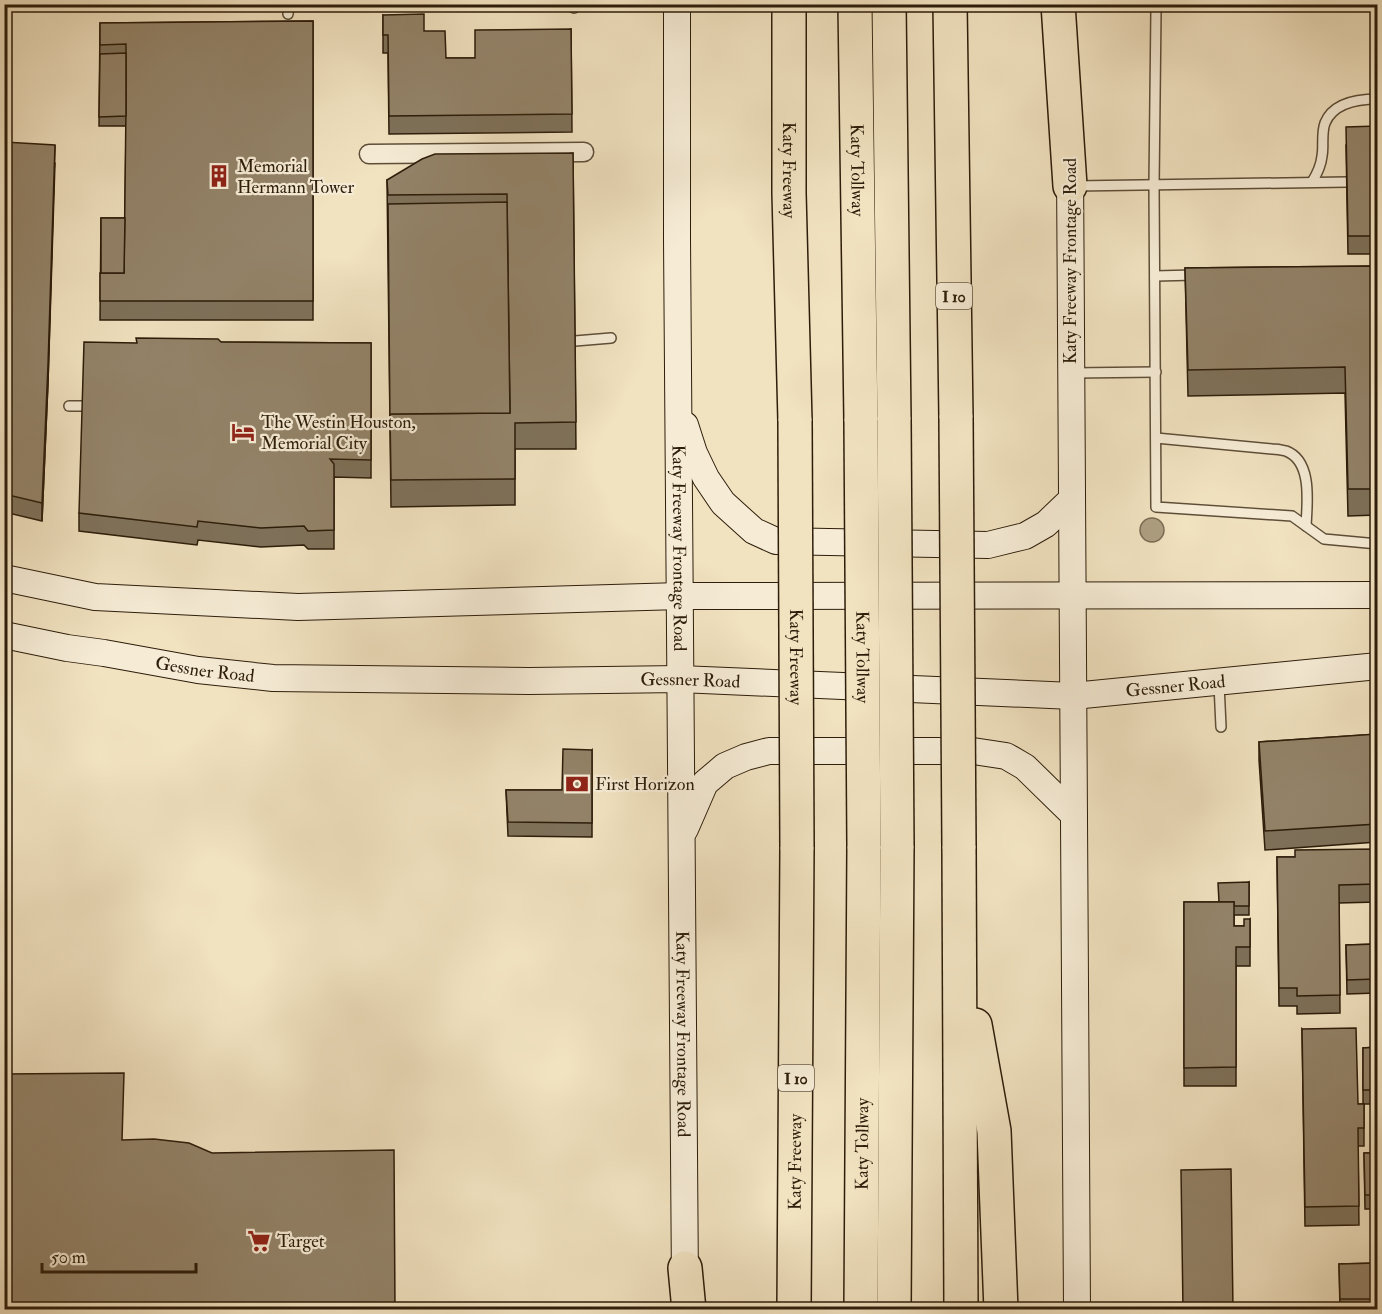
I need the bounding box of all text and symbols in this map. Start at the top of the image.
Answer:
street label: Katy Freeway [777,122,801,220]
street label: Katy Tollway [845,124,869,217]
place label: Memorial Hermann Tower [237,155,355,199]
street label: Katy Freeway Frontage Road [1059,158,1082,364]
building icon: Memorial Hermann Tower [206,163,232,189]
road number: I 10 [936,283,972,309]
place label: The Westin Houston, Memorial City [261,411,416,455]
hotel icon: The Westin Houston, Memorial City [230,419,256,445]
street label: Katy Freeway Frontage Road [667,445,691,652]
street label: Katy Freeway [784,609,807,706]
street label: Katy Tollway [850,611,874,704]
street label: Gessner Road [153,651,256,688]
street label: Gessner Road [640,668,741,694]
street label: Gessner Road [1125,670,1227,703]
bank icon: First Horizon [564,771,590,797]
place label: First Horizon [595,773,695,796]
street label: Katy Freeway Frontage Road [670,931,695,1137]
road number: I 10 [778,1065,814,1091]
street label: Katy Tollway [851,1097,874,1190]
street label: Katy Freeway [784,1113,807,1210]
supermarket icon: Target [246,1228,272,1254]
place label: Target [277,1230,325,1253]
scale bar [42,1236,196,1274]
text: 50 m [51,1246,86,1269]

